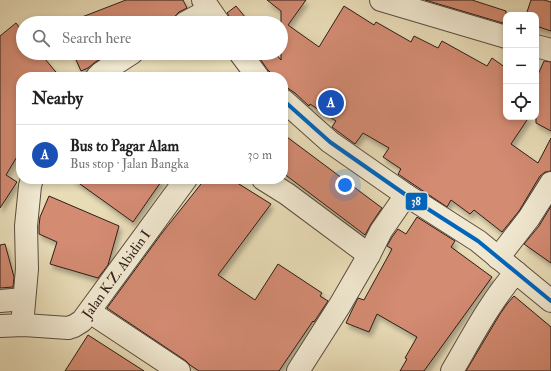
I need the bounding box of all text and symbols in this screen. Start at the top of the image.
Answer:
map controls [503,12,539,120]
button: + [503,12,539,48]
search box [16,16,288,60]
icon: search [30,27,52,49]
text: Search here [62,29,131,48]
button: − [503,48,539,84]
button: locate [503,84,539,120]
text: Nearby [32,88,83,109]
pin: A [318,88,344,118]
text: Bus to Pagar Alam [70,137,179,156]
text: A [41,147,49,163]
text: 30 m [248,147,272,163]
text: Bus stop · Jalan Bangka [70,156,189,172]
your location [335,175,355,195]
line badge: 38 [405,192,428,211]
text: 38 [411,195,422,208]
street label: Jalan K.Z. Abidin I [78,226,154,323]

